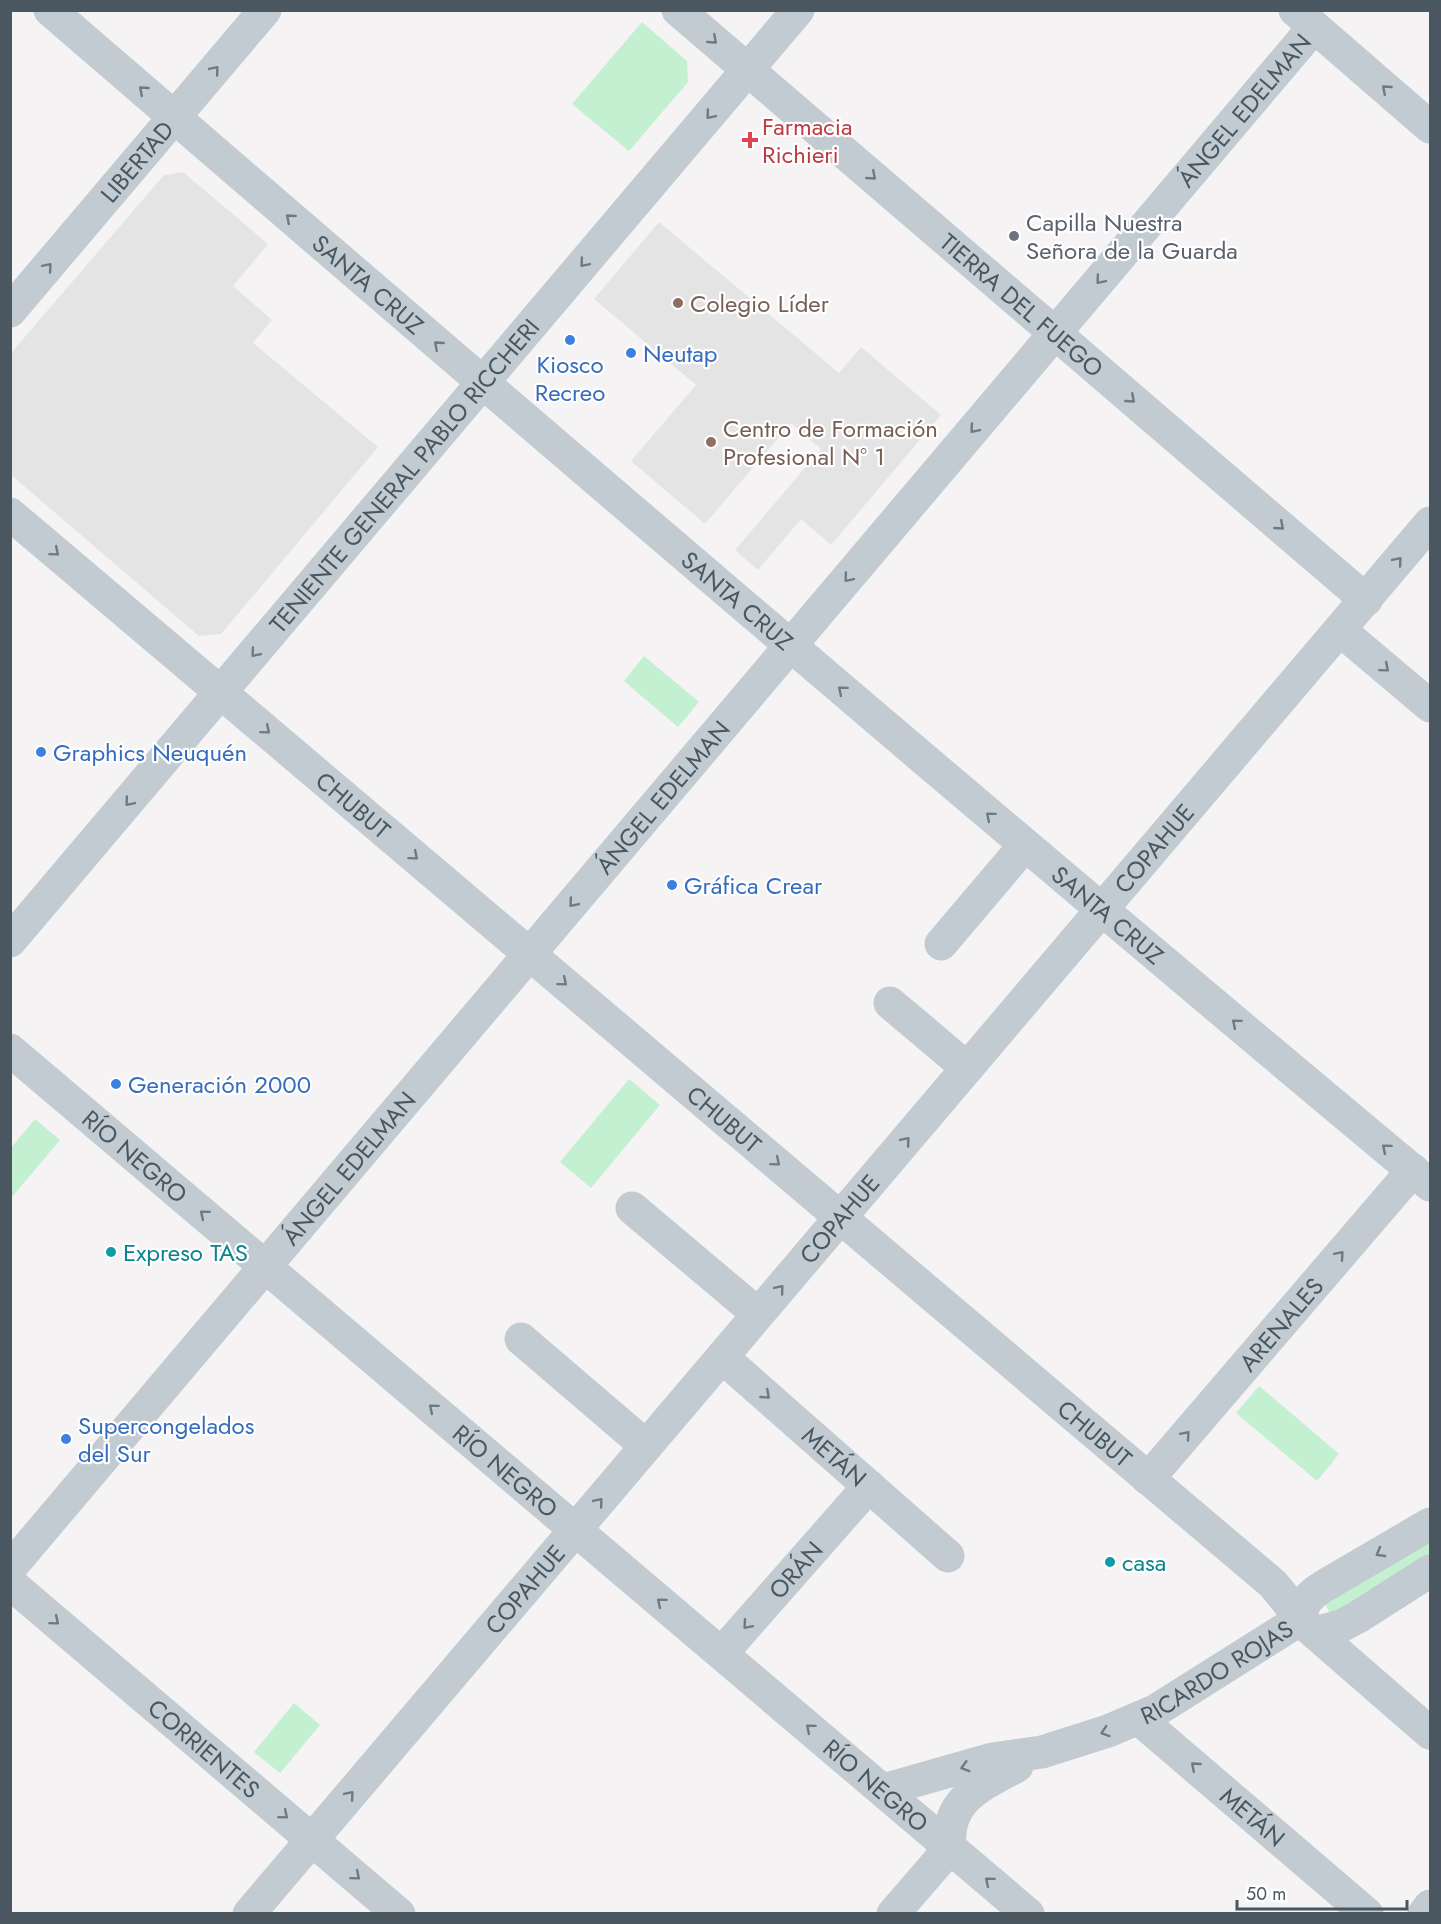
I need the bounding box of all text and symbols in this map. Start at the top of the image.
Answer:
street label: ÁNGEL EDELMAN [1169,25,1319,194]
one-way arrow [706,33,717,44]
one-way arrow [208,66,219,77]
one-way arrow [1382,85,1393,96]
one-way arrow [139,86,150,97]
one-way arrow [706,108,717,119]
place label: Farmacia Richieri [762,109,853,172]
street label: LIBERTAD [92,113,182,210]
marker: Farmacia Richieri [743,133,757,147]
one-way arrow [865,169,876,180]
place label: Capilla Nuestra Señora de la Guarda [1026,205,1238,268]
one-way arrow [286,214,297,225]
street label: TIERRA DEL FUEGO [932,225,1111,385]
street label: SANTA CRUZ [305,226,432,342]
marker: Capilla Nuestra Señora de la Guarda [1007,229,1021,243]
one-way arrow [580,256,591,267]
one-way arrow [41,263,52,274]
one-way arrow [1096,273,1107,284]
place label: Colegio Líder [690,286,830,321]
marker: Colegio Líder [671,296,685,310]
street label: TENIENTE GENERAL PABLO RICCHERI [261,311,547,640]
marker: Kiosco Recreo [563,333,577,347]
place label: Neutap [643,336,718,371]
one-way arrow [434,341,445,352]
marker: Neutap [624,346,638,360]
place label: Kiosco Recreo [535,347,605,410]
one-way arrow [1124,392,1135,403]
place label: Centro de Formación Profesional N° 1 [723,411,938,474]
one-way arrow [970,422,981,433]
marker: Centro de Formación Profesional N° 1 [704,435,718,449]
one-way arrow [1273,519,1284,530]
street label: SANTA CRUZ [674,542,801,658]
one-way arrow [48,545,59,556]
one-way arrow [1391,557,1402,568]
one-way arrow [844,571,855,582]
one-way arrow [251,646,262,657]
one-way arrow [1378,660,1389,671]
one-way arrow [838,686,849,697]
street label: ÁNGEL EDELMAN [587,713,738,881]
one-way arrow [259,723,270,734]
place label: Graphics Neuquén [53,735,247,770]
marker: Graphics Neuquén [34,745,48,759]
street label: CHUBUT [308,763,398,847]
one-way arrow [125,795,136,806]
street label: COPAHUE [1105,796,1202,901]
one-way arrow [986,812,997,823]
one-way arrow [407,849,418,860]
street label: SANTA CRUZ [1044,857,1172,972]
place label: Gráfica Crear [684,868,823,903]
marker: Gráfica Crear [665,878,679,892]
one-way arrow [569,896,580,907]
one-way arrow [556,975,567,986]
one-way arrow [1232,1019,1243,1030]
place label: Generación 2000 [128,1067,311,1102]
marker: Generación 2000 [109,1077,123,1091]
street label: CHUBUT [679,1077,769,1161]
street label: ÁNGEL EDELMAN [273,1084,424,1252]
street label: RÍO NEGRO [75,1101,195,1211]
one-way arrow [899,1137,910,1148]
one-way arrow [1382,1144,1393,1155]
one-way arrow [769,1155,780,1166]
street label: COPAHUE [791,1166,888,1271]
one-way arrow [200,1210,211,1221]
place label: Expreso TAS [123,1235,248,1270]
marker: Expreso TAS [104,1245,118,1259]
one-way arrow [1333,1251,1344,1262]
street label: ARENALES [1230,1269,1331,1379]
one-way arrow [772,1285,783,1296]
one-way arrow [759,1388,770,1399]
street label: CHUBUT [1050,1391,1140,1475]
one-way arrow [429,1404,440,1415]
place label: Supercongelados del Sur [78,1408,254,1471]
street label: RÍO NEGRO [445,1416,566,1525]
street label: METÁN [795,1418,875,1494]
one-way arrow [1179,1431,1190,1442]
marker: Supercongelados del Sur [59,1432,73,1446]
one-way arrow [592,1498,603,1509]
street label: ORÁN [760,1533,831,1606]
street label: COPAHUE [476,1537,573,1642]
place label: casa [1122,1545,1166,1580]
one-way arrow [1376,1546,1386,1558]
marker: casa [1103,1555,1117,1569]
one-way arrow [657,1598,668,1609]
street label: RICARDO ROJAS [1135,1611,1300,1733]
one-way arrow [48,1614,59,1625]
one-way arrow [743,1618,754,1629]
street label: CORRIENTES [140,1690,268,1806]
one-way arrow [806,1724,817,1735]
one-way arrow [1100,1725,1111,1737]
street label: RÍO NEGRO [816,1730,936,1840]
one-way arrow [960,1760,970,1772]
one-way arrow [1191,1762,1202,1773]
street label: METÁN [1213,1779,1293,1854]
one-way arrow [343,1791,354,1802]
one-way arrow [277,1808,288,1819]
one-way arrow [349,1869,360,1880]
scale bar [1237,1873,1406,1911]
one-way arrow [985,1877,996,1888]
text: 50 m [1246,1881,1286,1907]

